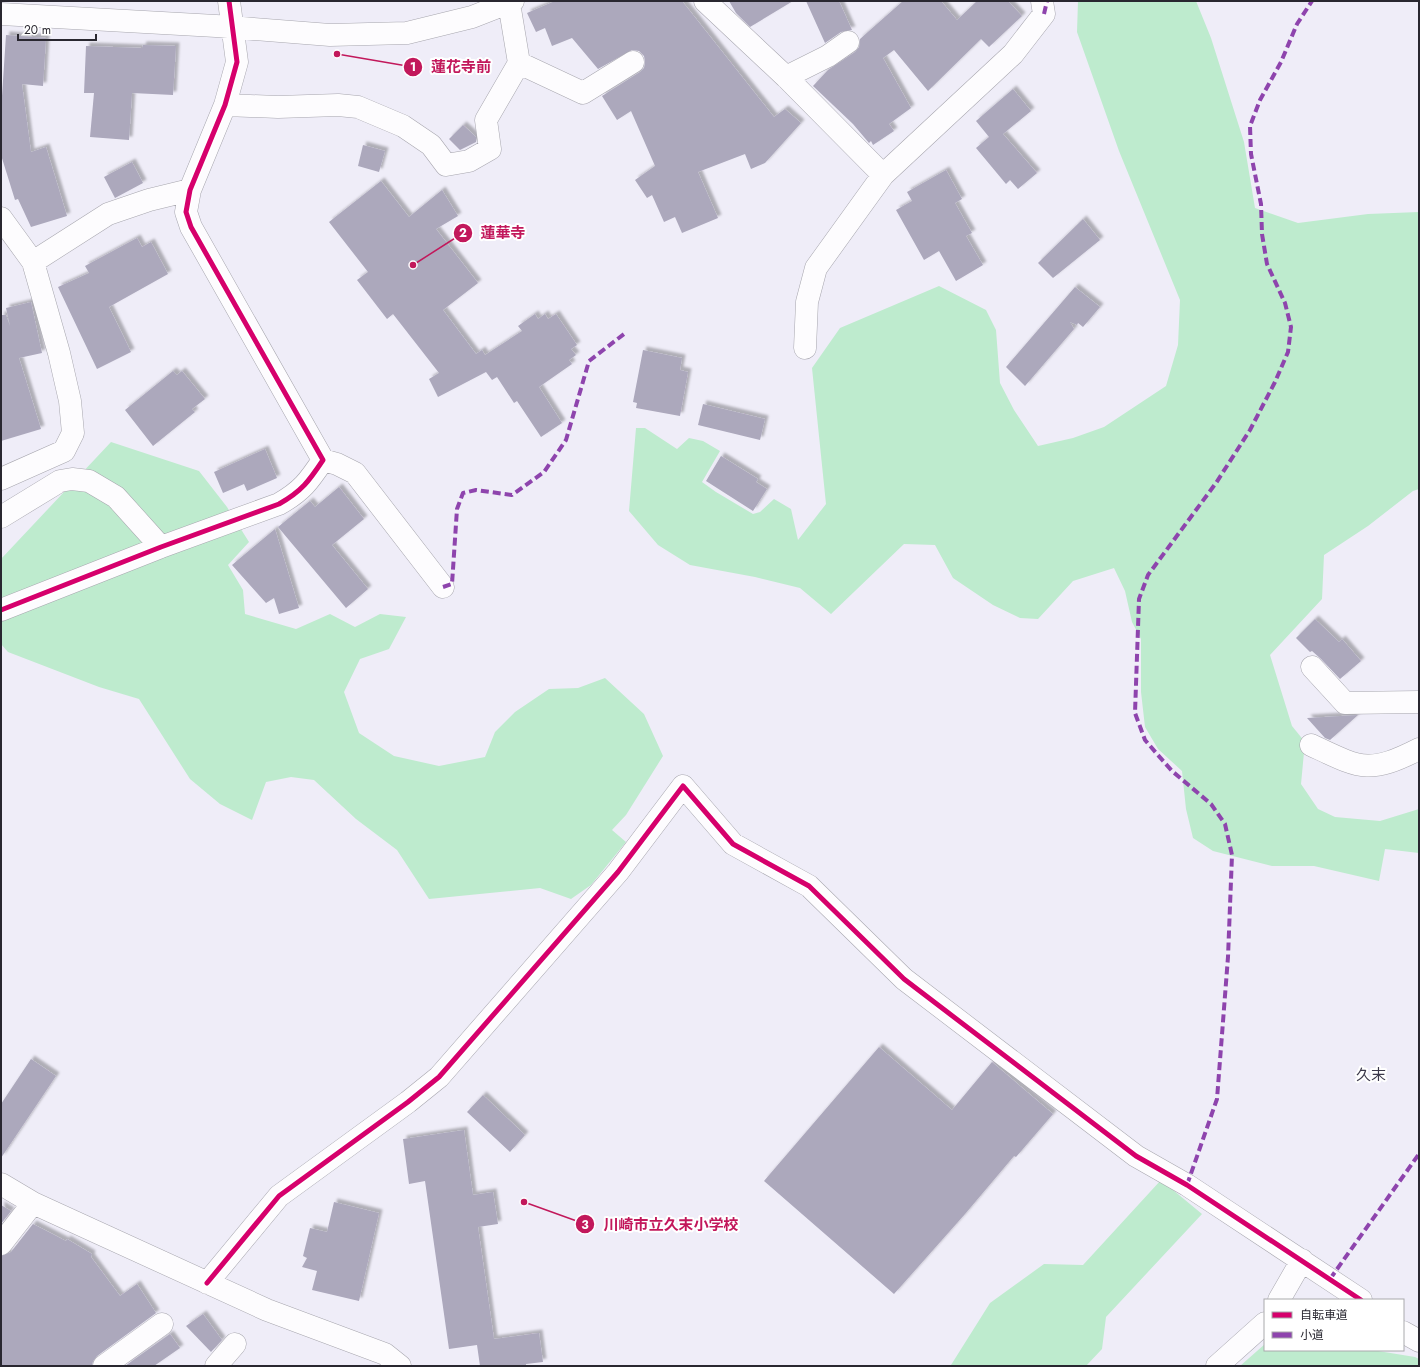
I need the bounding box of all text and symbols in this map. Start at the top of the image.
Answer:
scale bar [18,16,96,42]
text: 20 m [24,21,51,39]
callout: 蓮花寺前 [403,54,499,81]
text: 蓮花寺前 [431,56,491,78]
text: 1 [410,58,416,76]
callout: 蓮華寺 [453,219,534,246]
text: 蓮華寺 [480,222,526,244]
text: 2 [459,224,467,242]
district label: 久末 [1356,1064,1386,1086]
callout: 川崎市立久末小学校 [575,1211,746,1238]
text: 川崎市立久末小学校 [603,1214,739,1236]
text: 3 [581,1216,589,1234]
legend [1264,1299,1404,1351]
text: 自転車道 [1300,1306,1348,1324]
text: 小道 [1300,1326,1324,1344]

